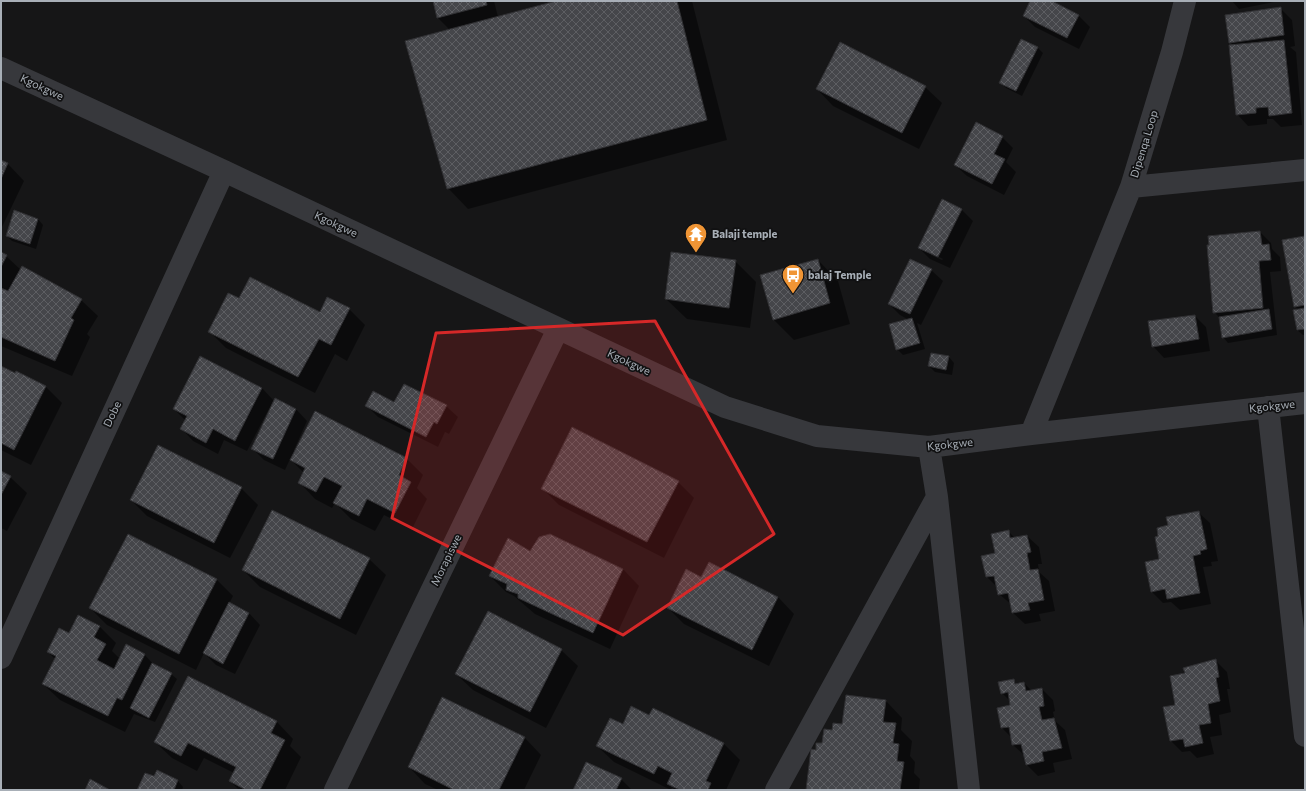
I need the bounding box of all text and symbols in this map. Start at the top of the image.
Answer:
street label: Kgokgwe [19,71,66,102]
street label: Dipenqa Loop [1127,109,1160,179]
street label: Kgokgwe [313,208,360,239]
temple icon: Balaji temple [683,221,709,254]
place label: Balaji temple [712,227,778,240]
bus stop icon: balaj Temple [780,262,806,295]
place label: balaj Temple [808,268,871,281]
street label: Kgokgwe [606,346,653,377]
street label: Kgokgwe [1248,397,1296,414]
street label: Dobe [100,399,123,429]
street label: Kgokgwe [926,435,974,452]
street label: Morapiswe [427,532,464,588]

